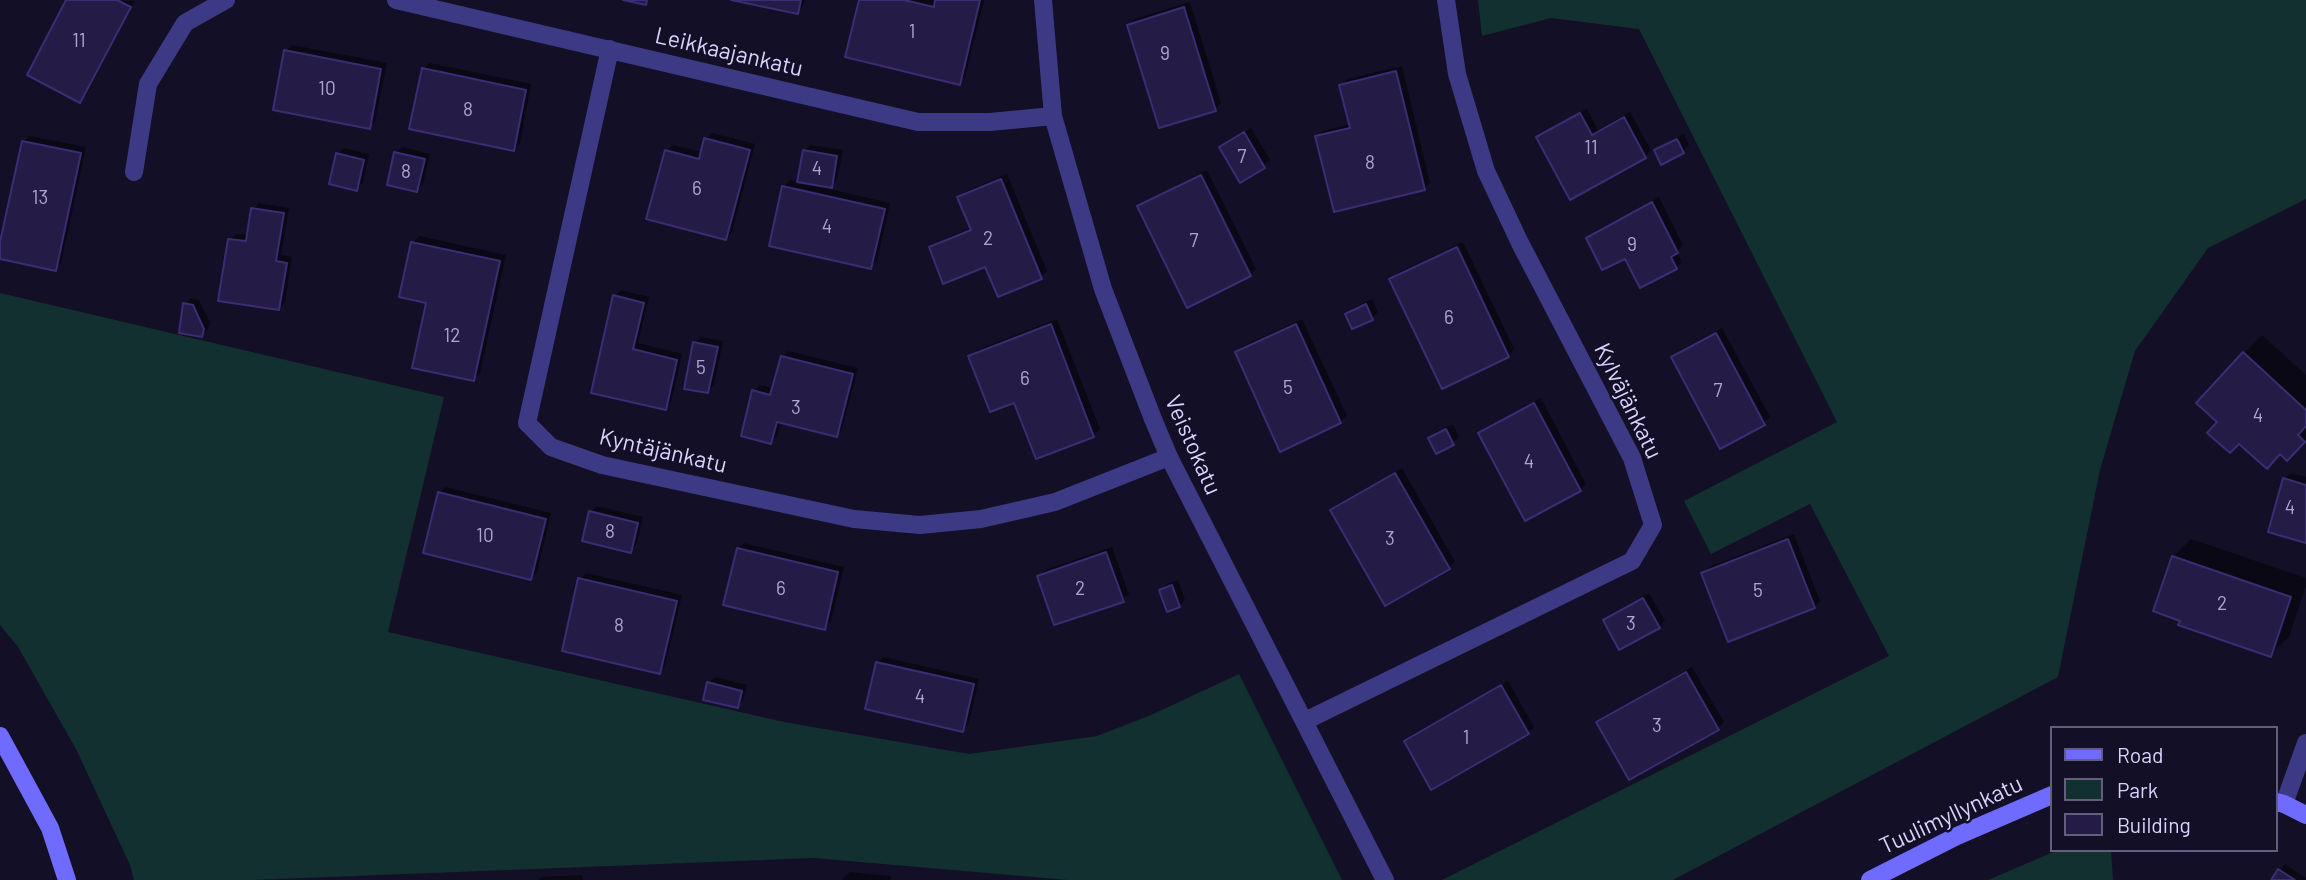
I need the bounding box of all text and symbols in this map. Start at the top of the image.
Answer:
house number: 1 [909,21,915,43]
street label: Leikkaajankatu [652,22,806,82]
house number: 11 [72,30,86,52]
house number: 9 [1160,43,1170,65]
house number: 10 [318,78,336,100]
house number: 8 [463,99,473,121]
house number: 11 [1584,137,1598,159]
house number: 7 [1238,146,1246,168]
house number: 8 [1365,152,1375,174]
house number: 4 [812,158,822,180]
house number: 8 [401,161,411,183]
house number: 6 [692,178,702,200]
house number: 13 [32,187,48,209]
house number: 4 [822,216,832,238]
house number: 2 [983,228,993,250]
house number: 7 [1190,230,1198,252]
house number: 9 [1627,234,1637,256]
house number: 6 [1444,307,1454,329]
house number: 12 [444,325,460,347]
street label: Kylväjänkatu [1588,339,1668,463]
house number: 5 [696,357,706,379]
house number: 6 [1020,368,1030,390]
house number: 5 [1283,377,1293,399]
house number: 7 [1714,380,1722,402]
street label: Veistokatu [1159,391,1227,499]
house number: 3 [791,397,801,419]
house number: 4 [2253,405,2263,427]
street label: Kyntäjänkatu [597,423,729,479]
house number: 4 [1524,451,1534,473]
house number: 4 [2285,497,2295,519]
house number: 8 [605,521,615,543]
house number: 10 [476,525,494,547]
house number: 3 [1385,528,1395,550]
house number: 6 [776,578,786,600]
house number: 2 [1075,578,1085,600]
house number: 5 [1753,580,1763,602]
house number: 2 [2217,593,2227,615]
house number: 3 [1626,613,1636,635]
house number: 8 [614,615,624,637]
house number: 4 [915,686,925,708]
house number: 3 [1652,715,1662,737]
legend [2050,726,2278,852]
house number: 1 [1463,727,1469,749]
text: Road [2117,742,2163,767]
street label: Tuulimyllynkatu [1875,770,2027,860]
text: Park [2117,777,2158,802]
text: Building [2117,812,2191,837]

